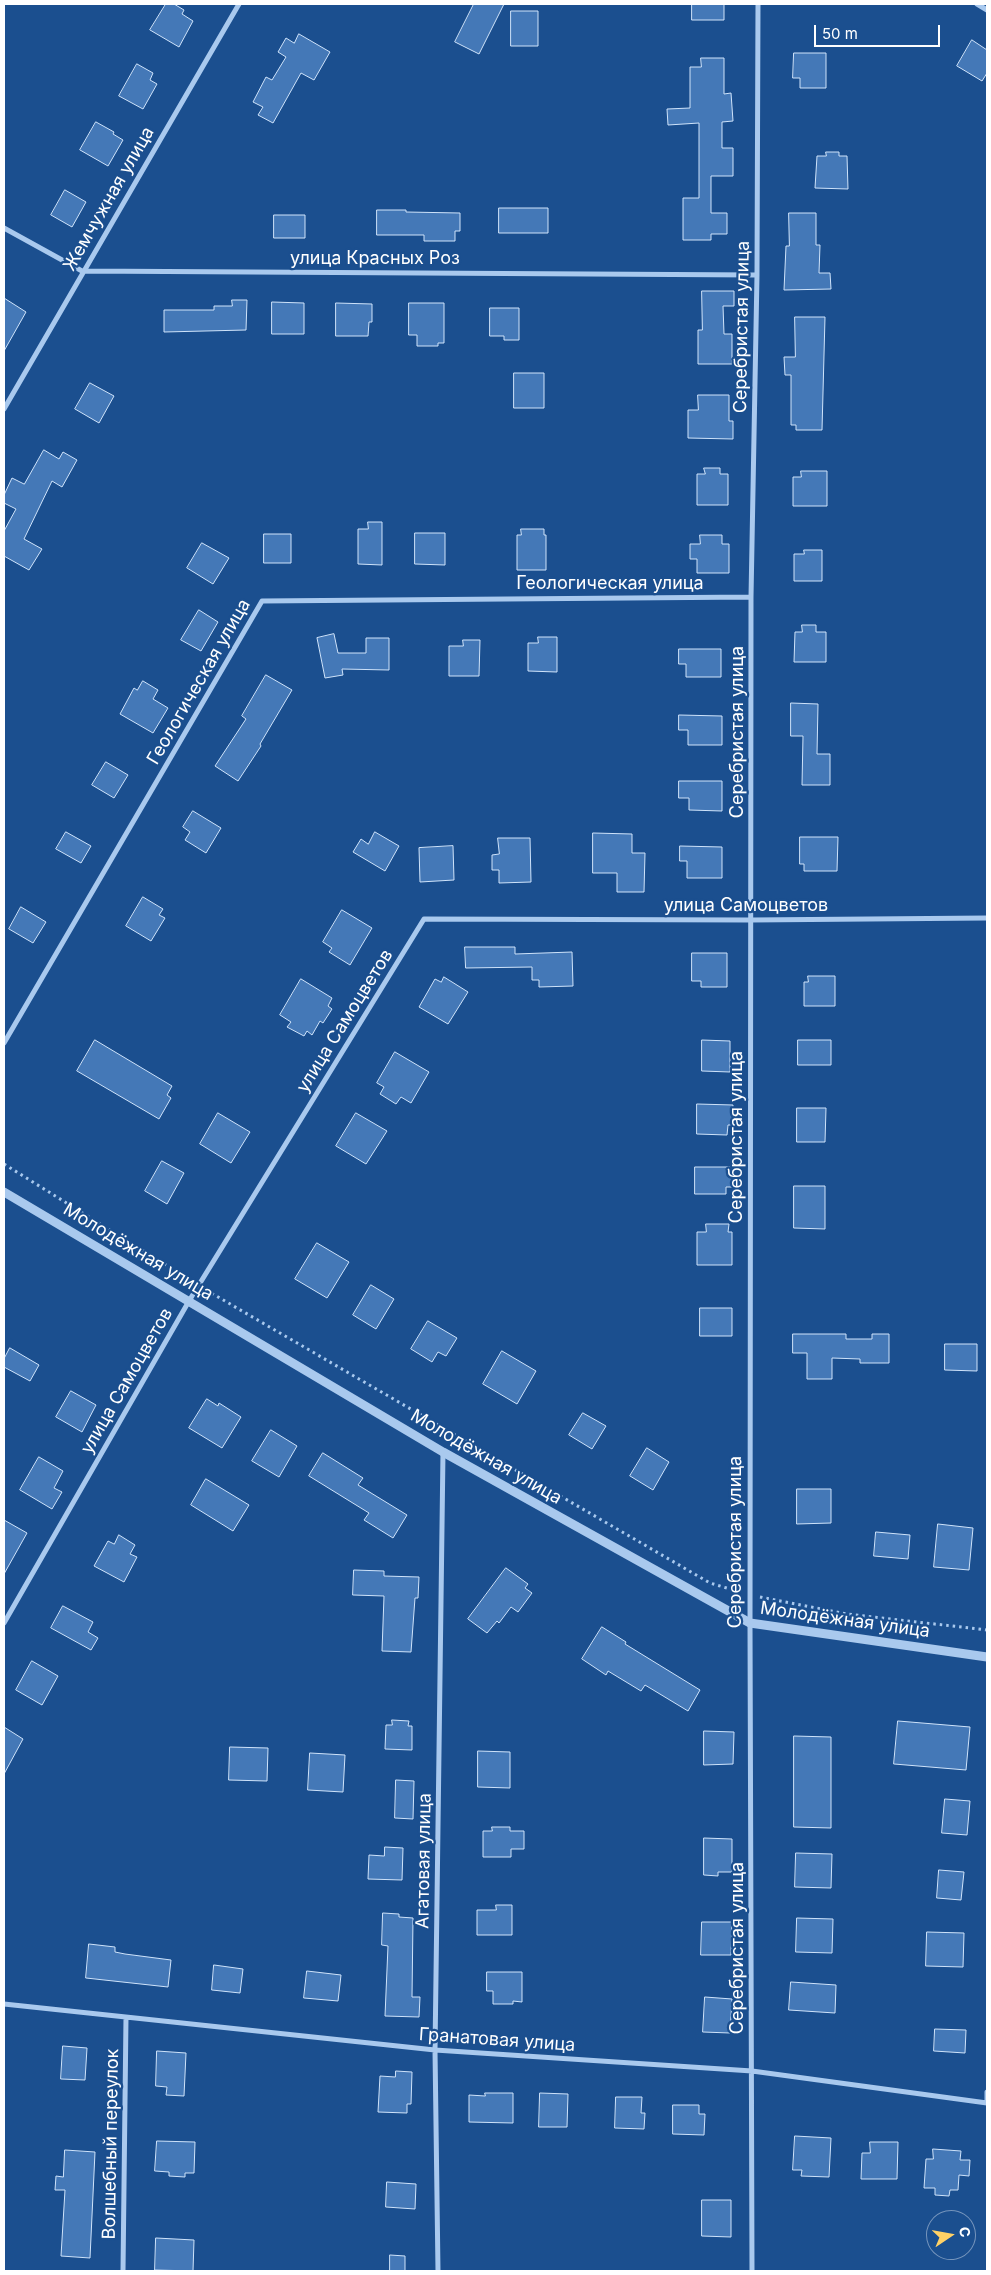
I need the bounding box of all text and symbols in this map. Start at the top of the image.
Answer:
scale bar [816,15,942,47]
text: 50 m [822,24,858,43]
street label: Жемчужная улица [59,123,159,275]
street label: Серебристая улица [730,241,754,413]
street label: улица Красных Роз [290,248,460,270]
street label: Геологическая улица [516,573,704,595]
street label: Геологическая улица [143,595,255,769]
street label: Серебристая улица [727,646,749,818]
street label: улица Самоцветов [664,895,828,917]
street label: улица Самоцветов [292,945,398,1097]
street label: Серебристая улица [726,1051,748,1223]
street label: Молодёжная улица [59,1199,217,1305]
street label: улица Самоцветов [77,1304,177,1458]
street label: Молодёжная улица [407,1405,565,1509]
street label: Серебристая улица [725,1456,747,1628]
street label: Молодёжная улица [759,1597,931,1643]
street label: Агатовая улица [412,1793,436,1929]
street label: Серебристая улица [727,1862,749,2034]
street label: Гранатовая улица [418,2024,576,2056]
street label: Волшебный переулок [99,2048,123,2240]
north arrow [926,2210,976,2260]
text: С [956,2225,975,2239]

